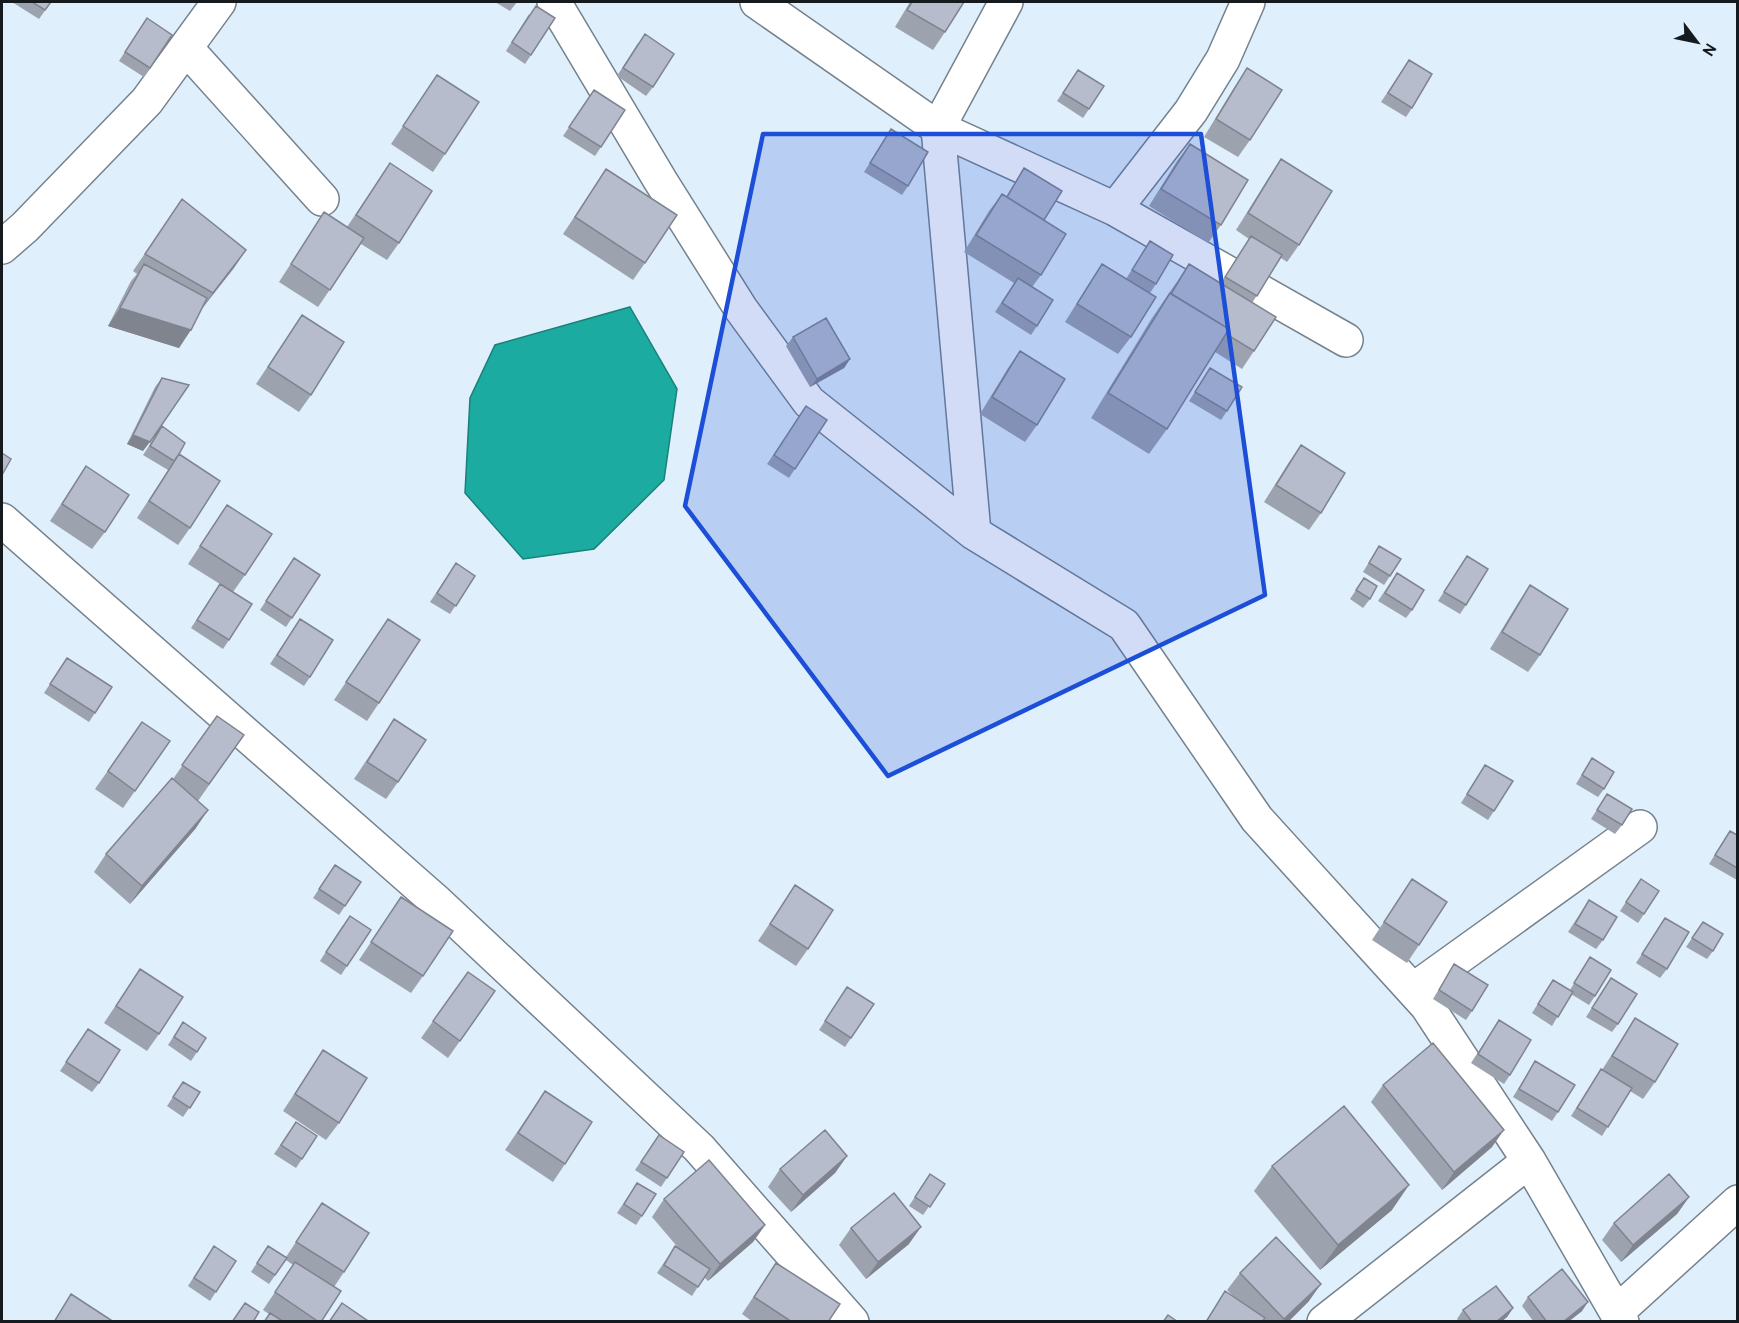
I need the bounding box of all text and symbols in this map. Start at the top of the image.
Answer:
north arrow [1667,12,1727,72]
text: N [1696,39,1720,59]

